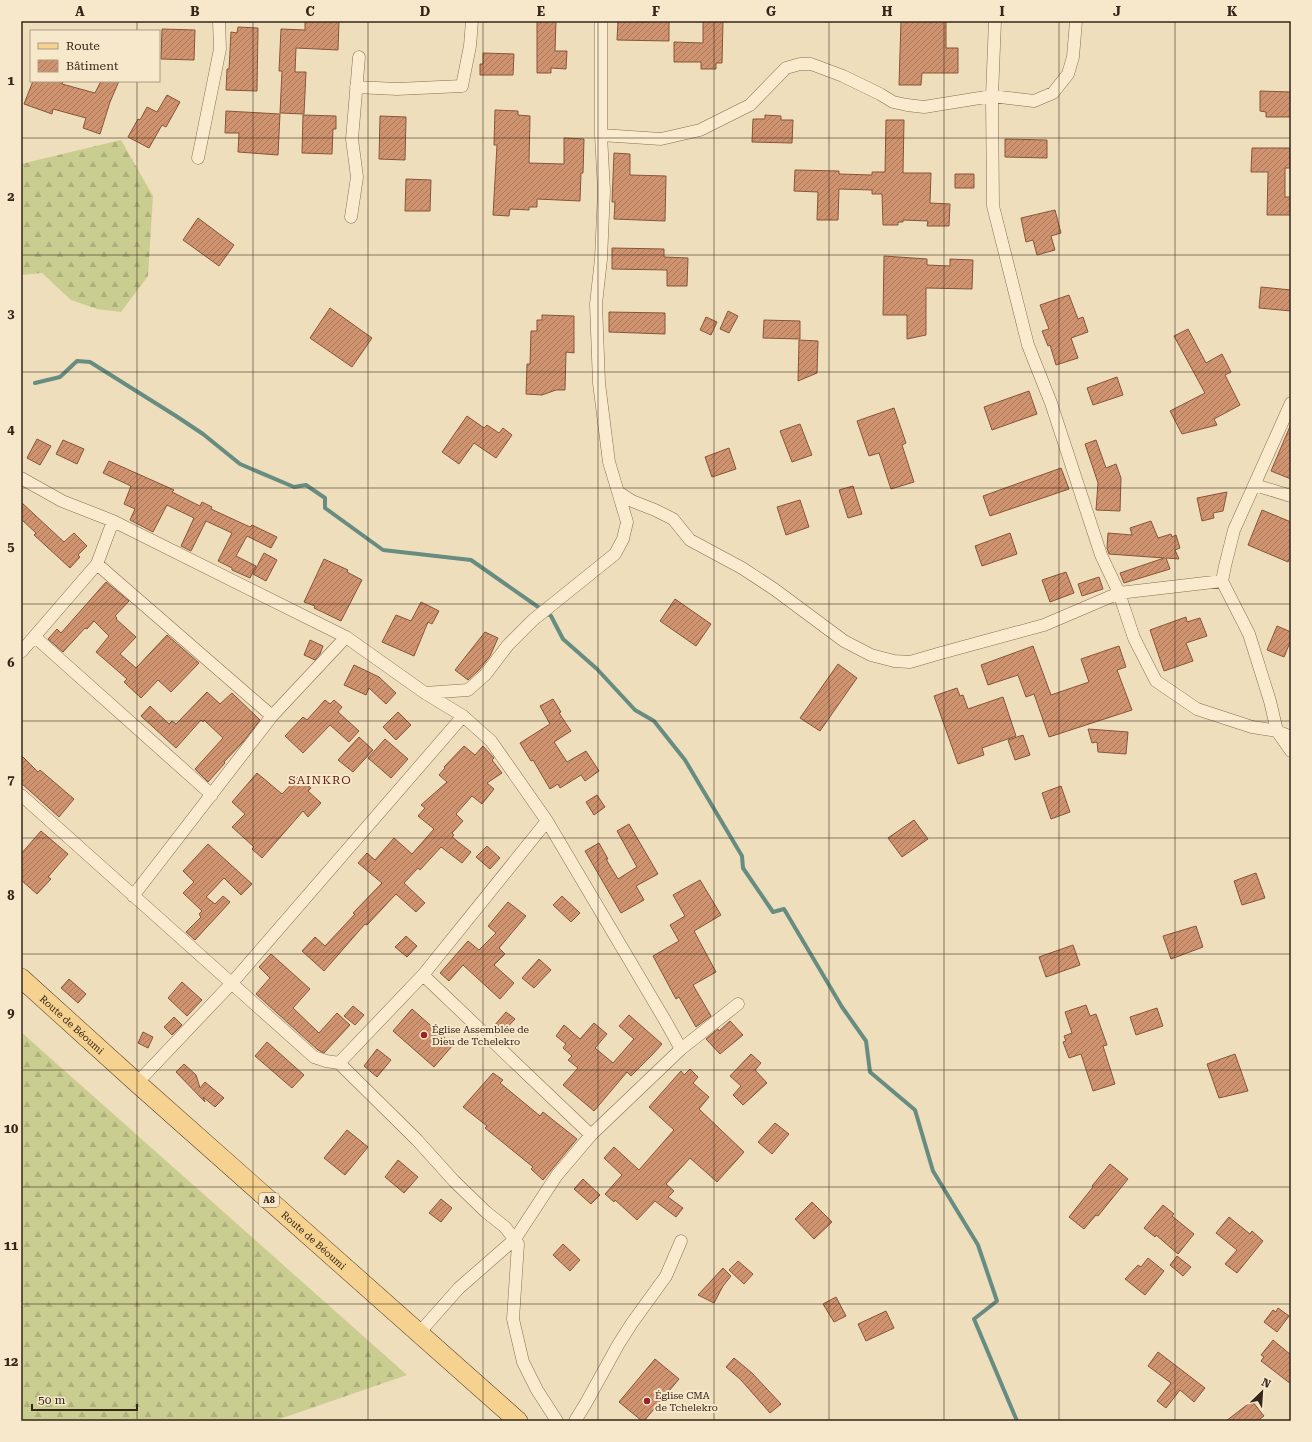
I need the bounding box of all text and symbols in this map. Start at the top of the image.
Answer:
text: A [75,4,85,19]
text: B [190,4,200,19]
text: C [305,4,315,19]
text: D [420,4,430,19]
text: E [537,4,545,19]
text: F [652,4,660,19]
text: G [766,4,776,19]
text: H [882,4,893,19]
text: I [999,4,1005,19]
text: J [1113,4,1121,19]
text: K [1227,4,1238,19]
legend [30,30,160,82]
text: Route [66,39,100,53]
text: Bâtiment [66,59,119,73]
text: 1 [7,73,15,88]
text: 2 [7,189,15,204]
text: 3 [7,306,15,321]
text: 4 [7,422,15,437]
text: 5 [7,539,15,554]
text: 6 [7,655,15,670]
text: 7 [7,772,15,787]
district label: SAINKRO [288,773,352,787]
text: 8 [7,888,15,903]
street label: Route de Béoumi [38,993,106,1056]
text: 9 [7,1005,15,1020]
place label: Église Assemblée de Dieu de Tchelekro [432,1024,530,1047]
marker: Église Assemblée de Dieu de Tchelekro [419,1030,429,1040]
text: 10 [4,1121,18,1136]
road number: A8 [259,1193,279,1207]
street label: Route de Béoumi [279,1209,348,1271]
text: 11 [4,1238,18,1253]
text: 12 [4,1354,18,1369]
north arrow [1242,1372,1282,1412]
text: N [1259,1376,1273,1391]
scale bar [32,1386,137,1412]
place label: Église CMA de Tchelekro [655,1390,718,1413]
text: 50 m [38,1393,65,1407]
marker: Église CMA de Tchelekro [642,1396,652,1406]

